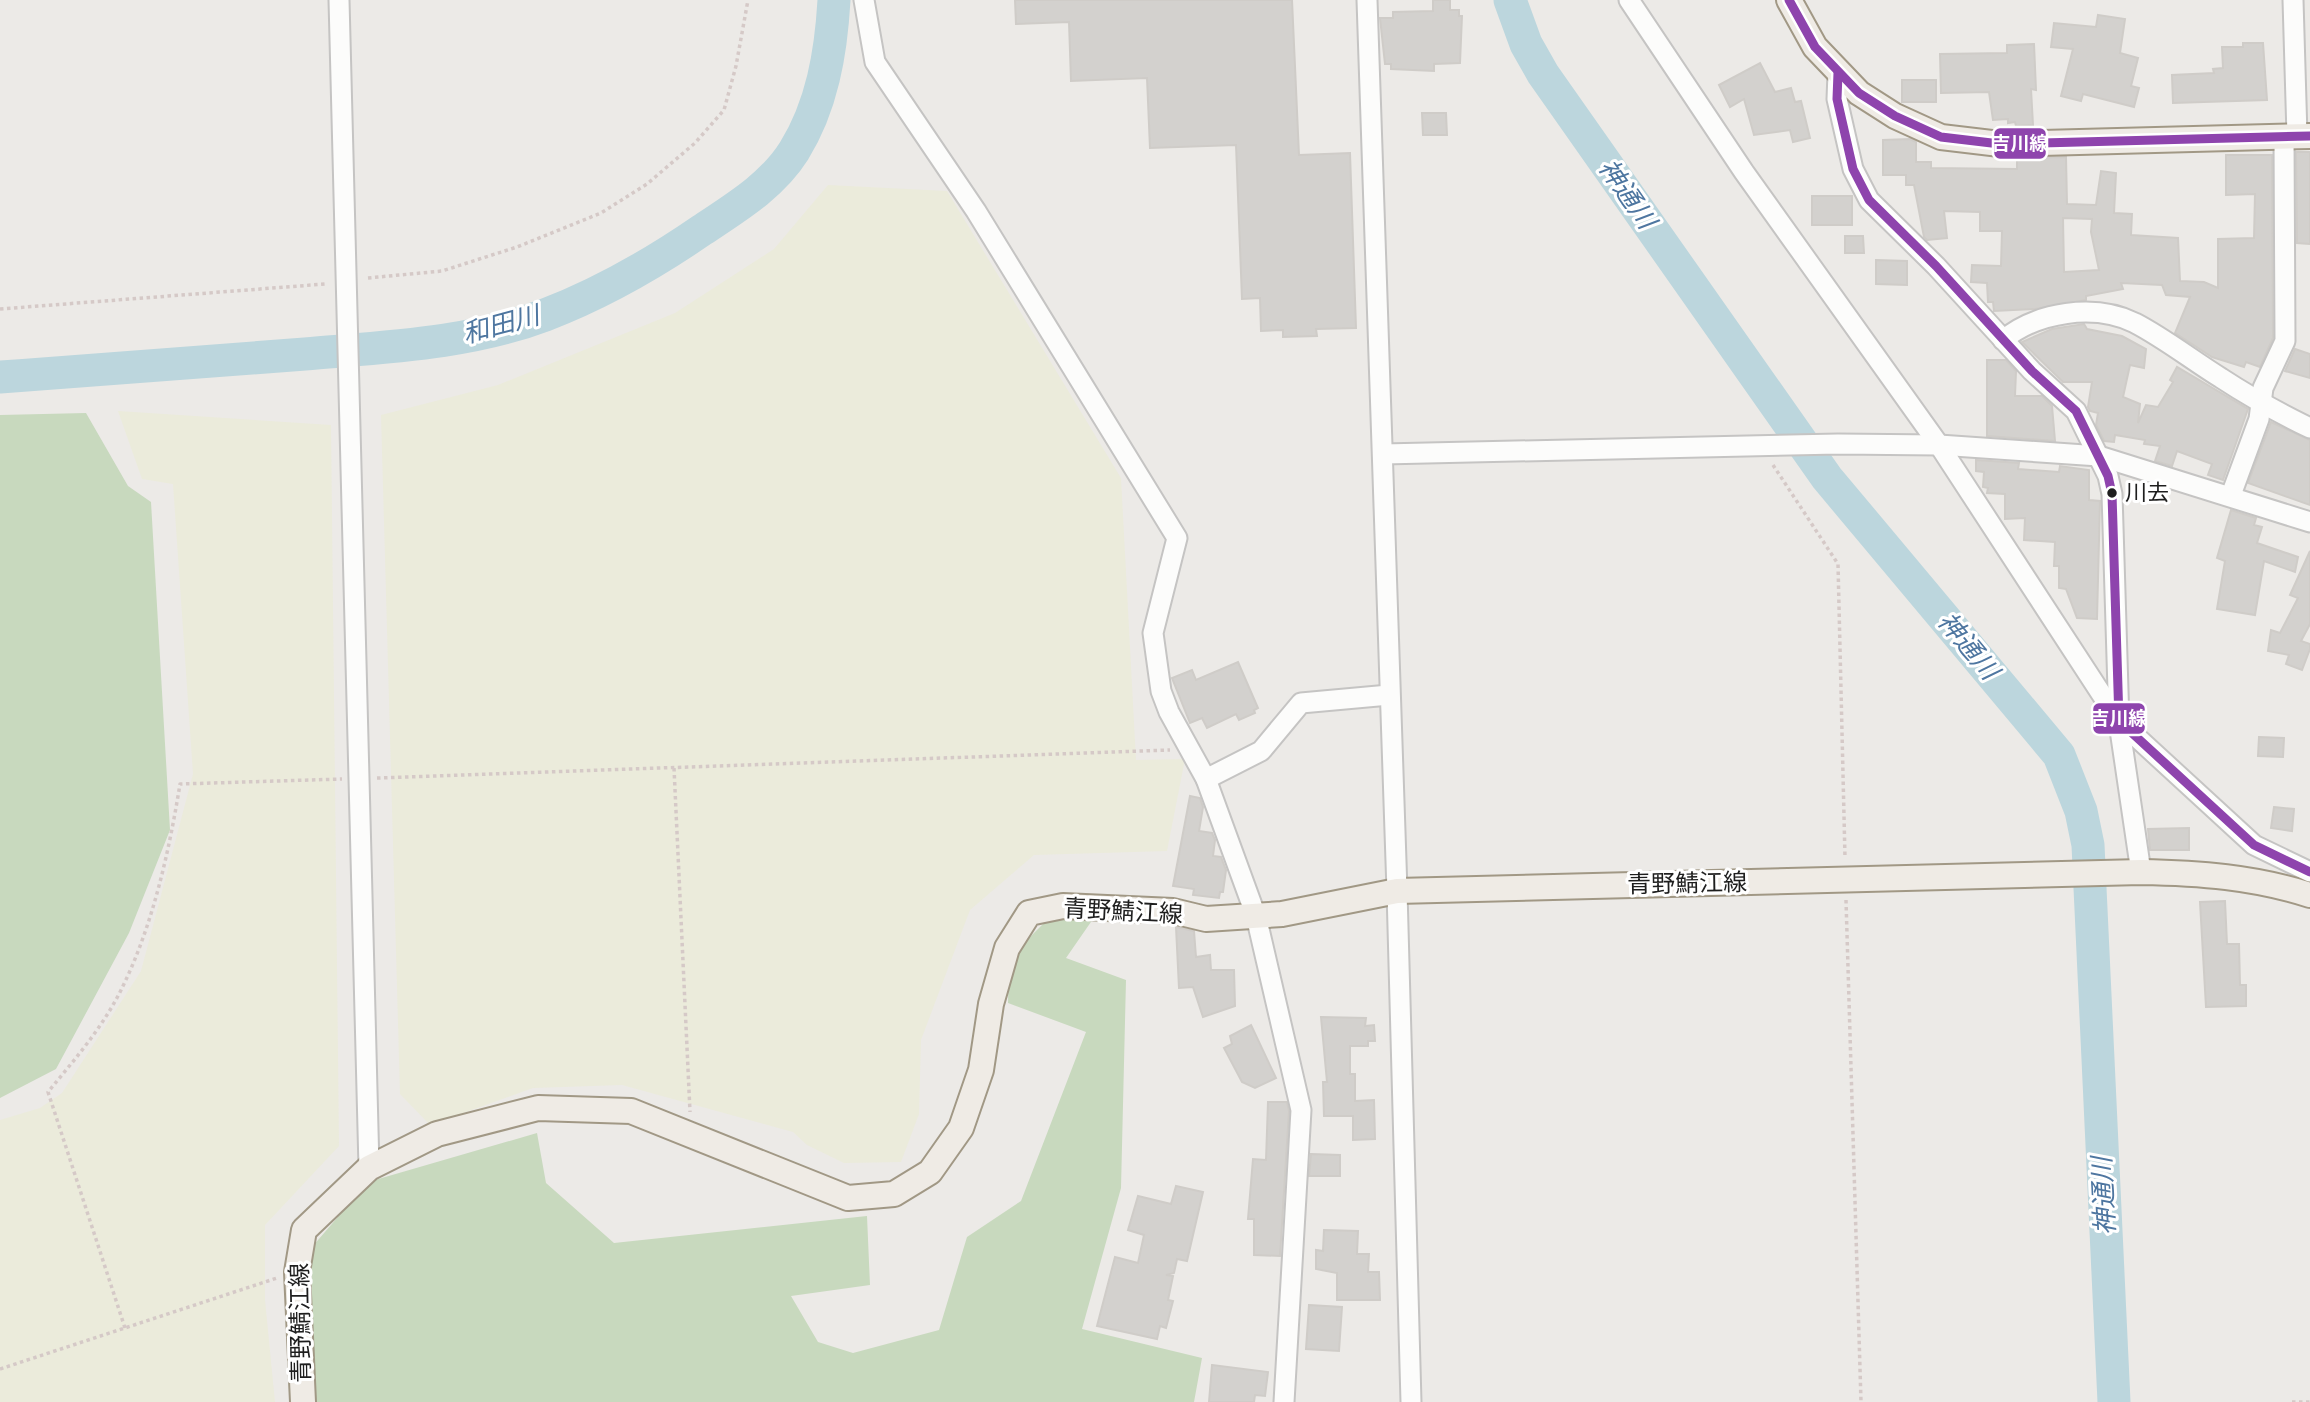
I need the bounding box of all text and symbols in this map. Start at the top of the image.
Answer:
line badge: 吉川線 [1993,127,2047,160]
text: 吉川線 [1991,131,2049,158]
water label: 神通川 [1589,151,1666,239]
water label: 和田川 [459,296,546,353]
place label: 川去 [2125,477,2169,509]
marker: 川去 [2105,486,2119,500]
water label: 神通川 [1929,604,2009,690]
line badge: 吉川線 [2092,702,2146,735]
text: 吉川線 [2090,706,2148,733]
street label: 青野鯖江線 [1627,865,1747,903]
street label: 青野鯖江線 [1062,891,1184,933]
water label: 神通川 [2083,1153,2125,1236]
street label: 青野鯖江線 [282,1263,320,1383]

